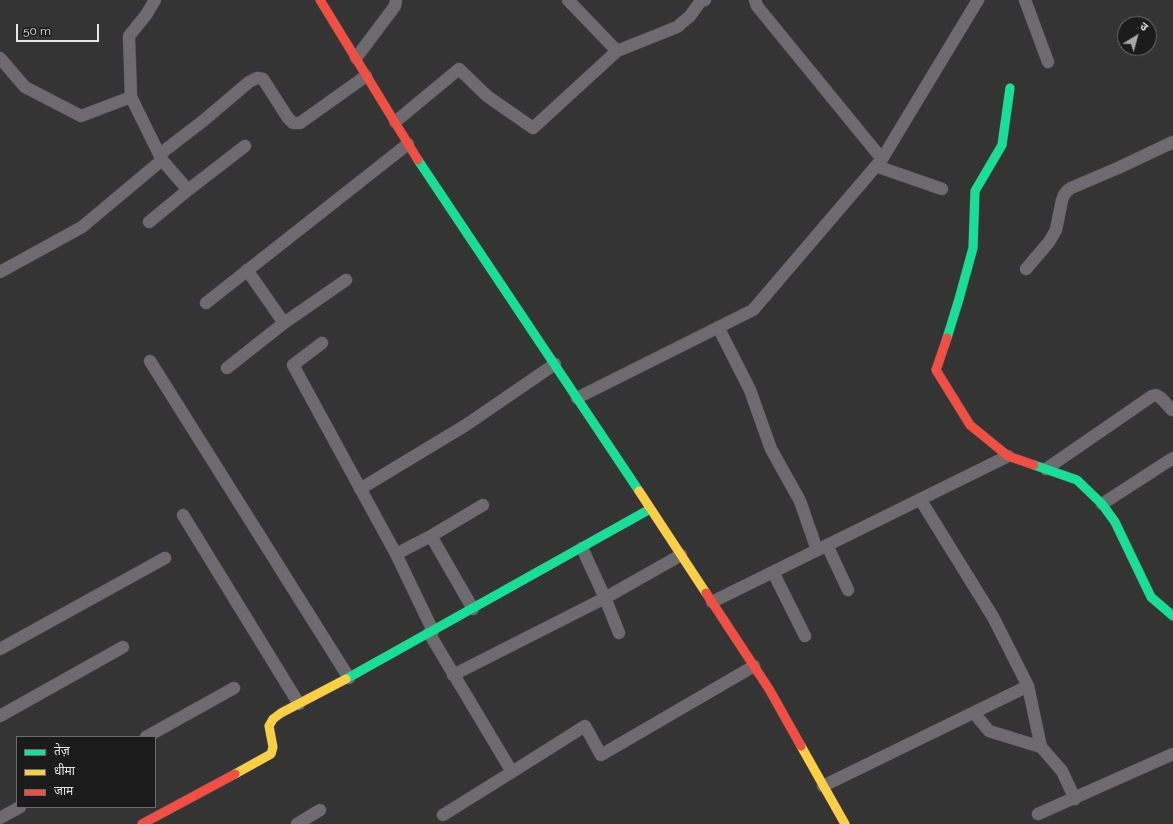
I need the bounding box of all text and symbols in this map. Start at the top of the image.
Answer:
scale bar [18,16,101,42]
north arrow [1117,16,1157,56]
text: उ [1137,20,1150,34]
text: 50 m [23,24,51,38]
legend [16,736,156,808]
text: तेज़ [54,744,70,758]
text: धीमा [54,764,75,778]
text: जाम [54,784,73,798]

